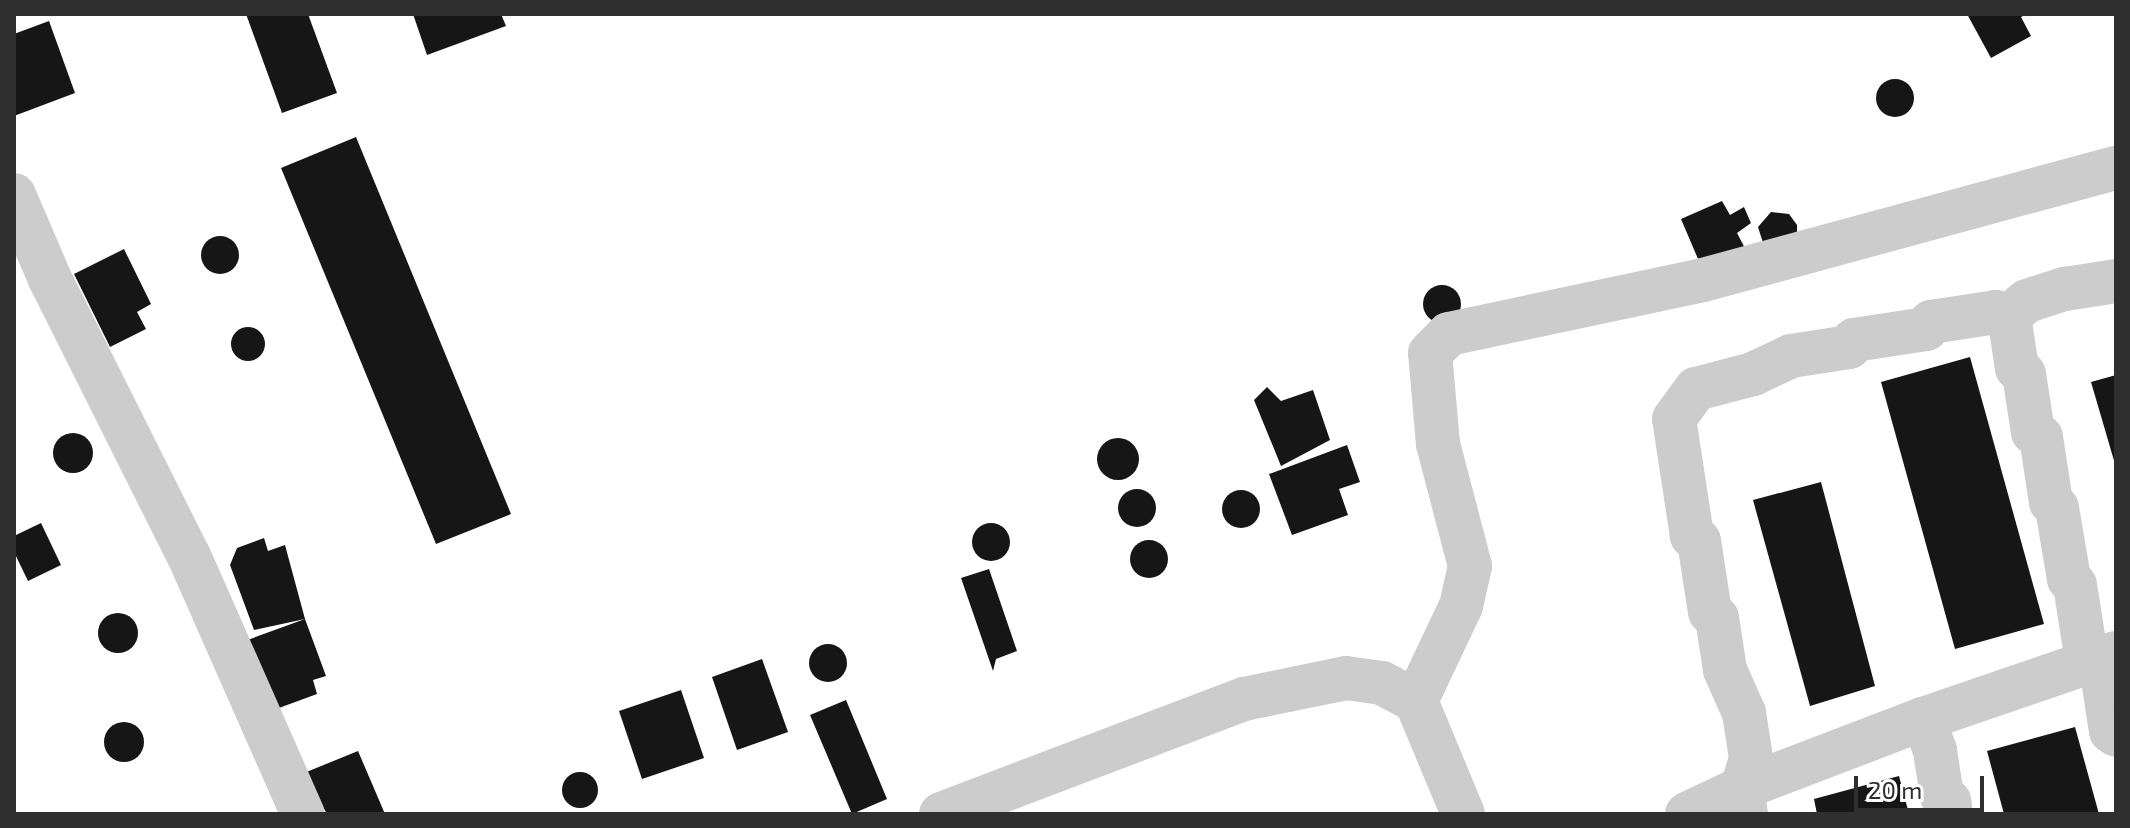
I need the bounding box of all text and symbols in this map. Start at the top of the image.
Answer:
scale bar [1858,760,1988,810]
text: 20 m [1868,775,1922,804]

